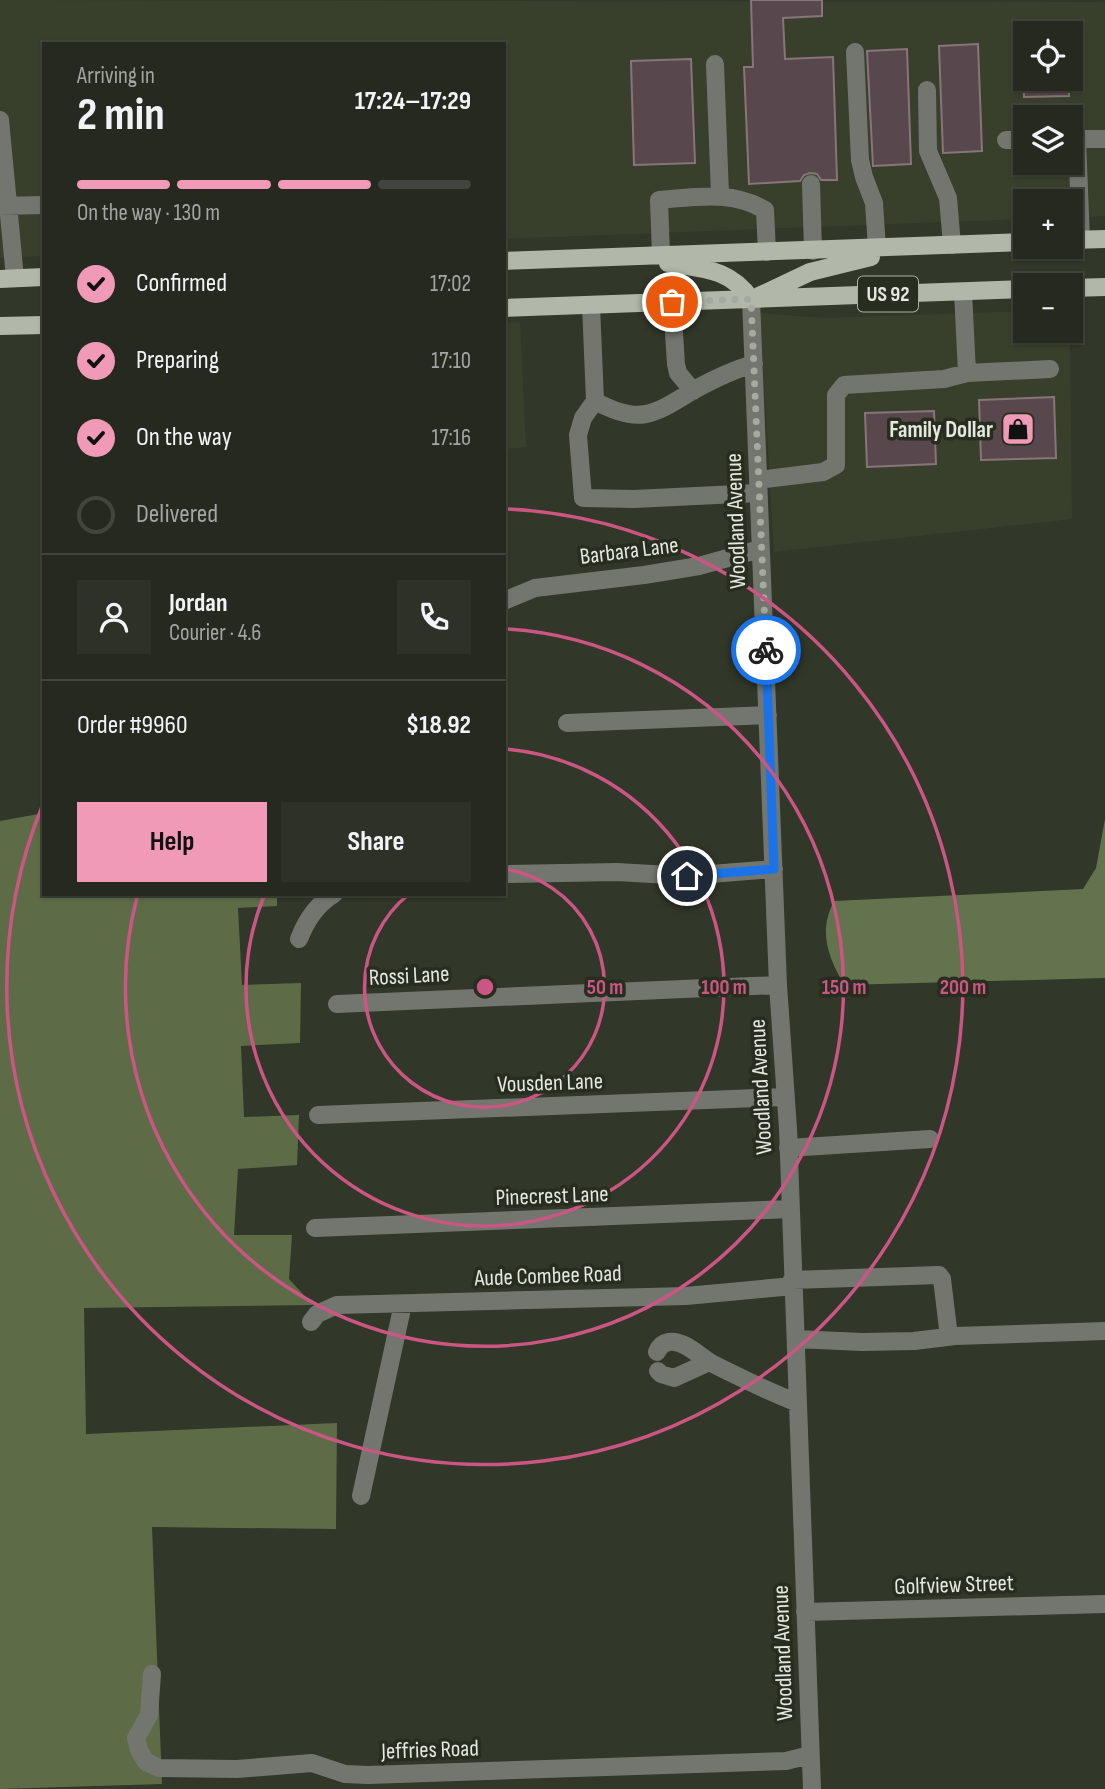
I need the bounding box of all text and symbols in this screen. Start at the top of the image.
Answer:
map controls [1013,21,1083,343]
button: locate [1013,21,1083,91]
text: Arriving in [77,62,155,90]
text: 17:24–17:29 [355,86,471,117]
text: 2 min [77,88,165,143]
button: layers [1013,105,1083,175]
button: + [1013,189,1083,259]
text: On the way · 130 m [77,199,220,227]
icon: check [77,265,115,303]
text: Confirmed [136,268,227,299]
text: 17:02 [430,270,471,298]
pin [642,272,702,332]
button: − [1013,273,1083,343]
road number: US 92 [858,276,918,312]
icon: bag [653,283,691,321]
icon: check [77,342,115,380]
text: Preparing [136,345,219,376]
text: 17:10 [431,347,471,375]
shop icon: Family Dollar [999,410,1037,448]
place label: Family Dollar [889,416,993,444]
icon: check [77,419,115,457]
text: On the way [136,422,232,453]
text: 17:16 [431,424,471,452]
street label: Woodland Avenue [720,453,752,589]
text: Delivered [136,499,218,530]
street label: Barbara Lane [578,531,680,571]
button: person [77,580,151,654]
button: phone [397,580,471,654]
text: Jordan [169,588,227,619]
courier [731,615,801,685]
text: Courier · 4.6 [169,619,261,647]
icon: bike [747,631,785,669]
text: Order #9960 [77,710,188,741]
text: $18.92 [406,710,471,741]
button: Help [77,802,267,882]
button: Share [281,802,471,882]
pin [657,846,717,906]
icon: home [668,857,706,895]
street label: Rossi Lane [368,960,450,992]
centre of rings [473,975,497,999]
text: 50 m [587,975,623,1000]
text: 100 m [701,975,747,1000]
text: 150 m [822,975,866,1000]
text: 200 m [940,975,986,1000]
street label: Woodland Avenue [743,1018,779,1155]
street label: Vousden Lane [497,1067,603,1099]
street label: Pinecrest Lane [495,1180,609,1212]
street label: Aude Combee Road [473,1259,622,1293]
street label: Golfview Street [894,1569,1014,1601]
street label: Woodland Avenue [767,1585,799,1721]
street label: Jeffries Road [380,1734,479,1766]

